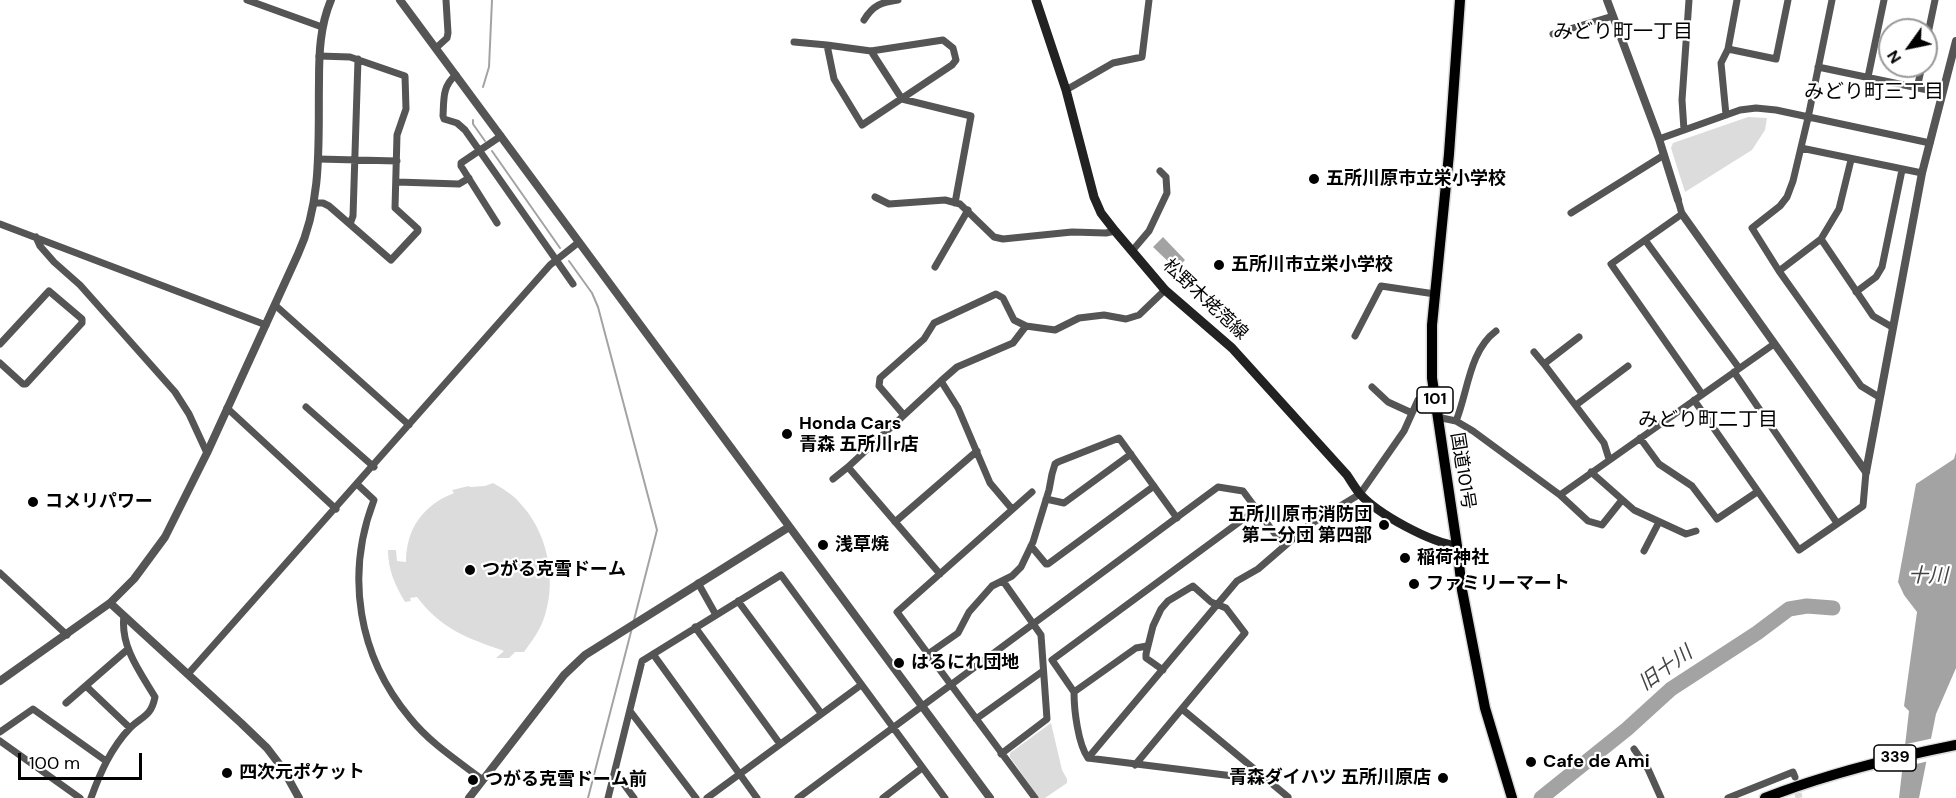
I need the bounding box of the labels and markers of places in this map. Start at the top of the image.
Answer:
place label: 五所川原市立栄小学校 [1326,168,1506,190]
marker: 五所川原市立栄小学校 [1307,172,1321,186]
place label: 五所川市立栄小学校 [1231,254,1393,276]
marker: 五所川市立栄小学校 [1212,258,1226,272]
place label: Honda Cars 青森 五所川r店 [799,413,919,456]
marker: Honda Cars 青森 五所川r店 [780,427,794,441]
place label: コメリパワー [45,491,153,513]
marker: コメリパワー [26,495,40,509]
place label: 五所川原市消防団 第二分団 第四部 [1228,504,1372,546]
marker: 五所川原市消防団 第二分団 第四部 [1377,518,1391,532]
place label: 浅草焼 [835,534,889,556]
marker: 浅草焼 [816,538,830,552]
place label: 稲荷神社 [1417,547,1489,569]
marker: 稲荷神社 [1398,551,1412,565]
place label: つがる克雪ドーム [482,559,626,581]
marker: つがる克雪ドーム [463,563,477,577]
place label: ファミリーマート [1426,573,1570,595]
marker: ファミリーマート [1407,577,1421,591]
place label: はるにれ団地 [911,652,1019,674]
marker: はるにれ団地 [892,656,906,670]
place label: Cafe de Ami [1543,751,1650,773]
marker: Cafe de Ami [1524,755,1538,769]
place label: 四次元ポケット [239,762,365,784]
marker: 四次元ポケット [220,766,234,780]
place label: 青森ダイハツ 五所川原店 [1229,767,1431,789]
place label: つがる克雪ドーム前 [485,769,647,791]
marker: 青森ダイハツ 五所川原店 [1436,771,1450,785]
marker: つがる克雪ドーム前 [466,773,480,787]

